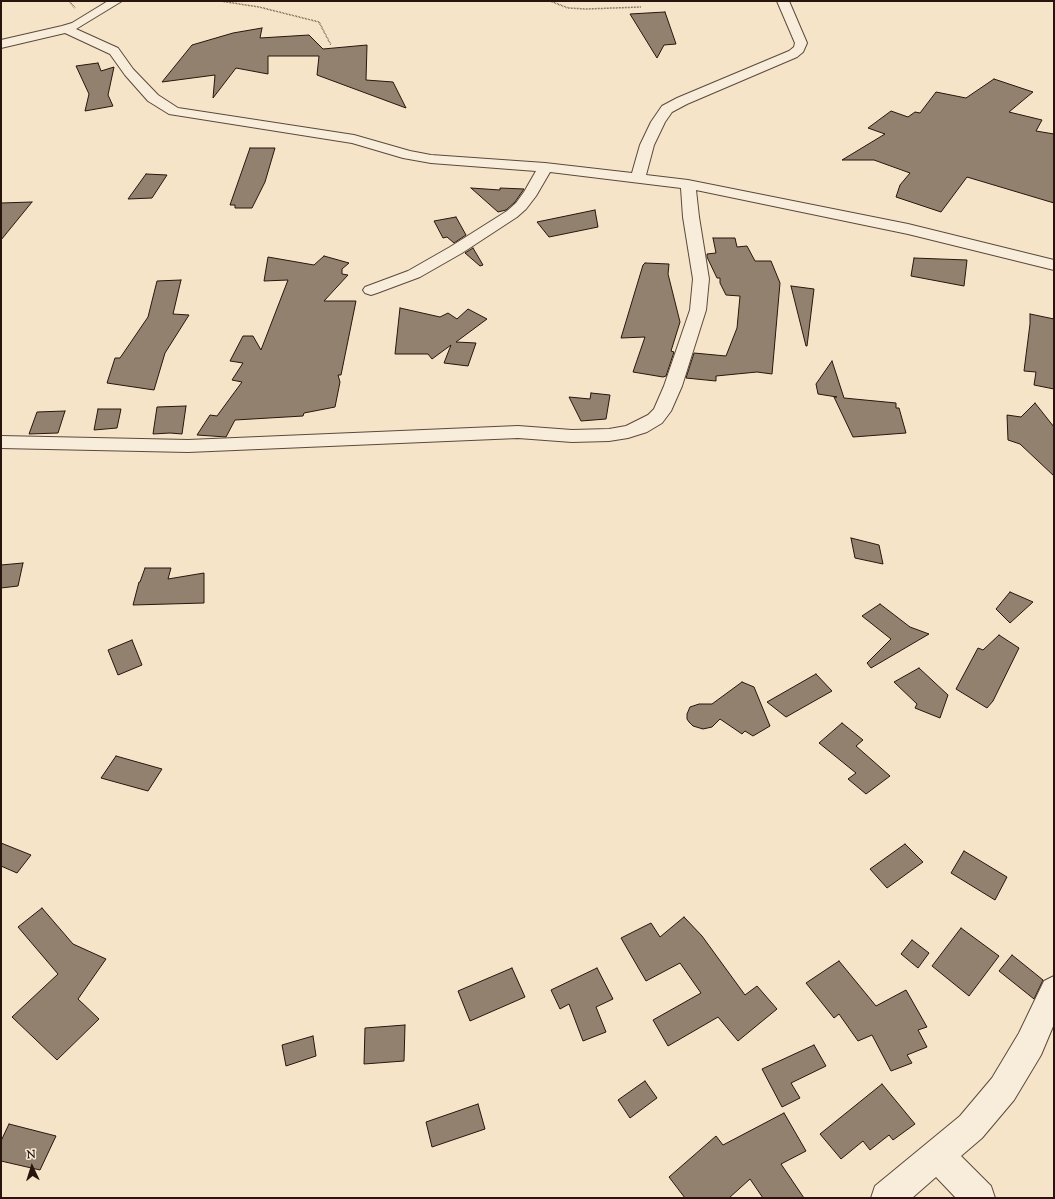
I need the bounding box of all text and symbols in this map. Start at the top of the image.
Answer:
north arrow [12,1147,52,1187]
text: N [26,1147,36,1163]

